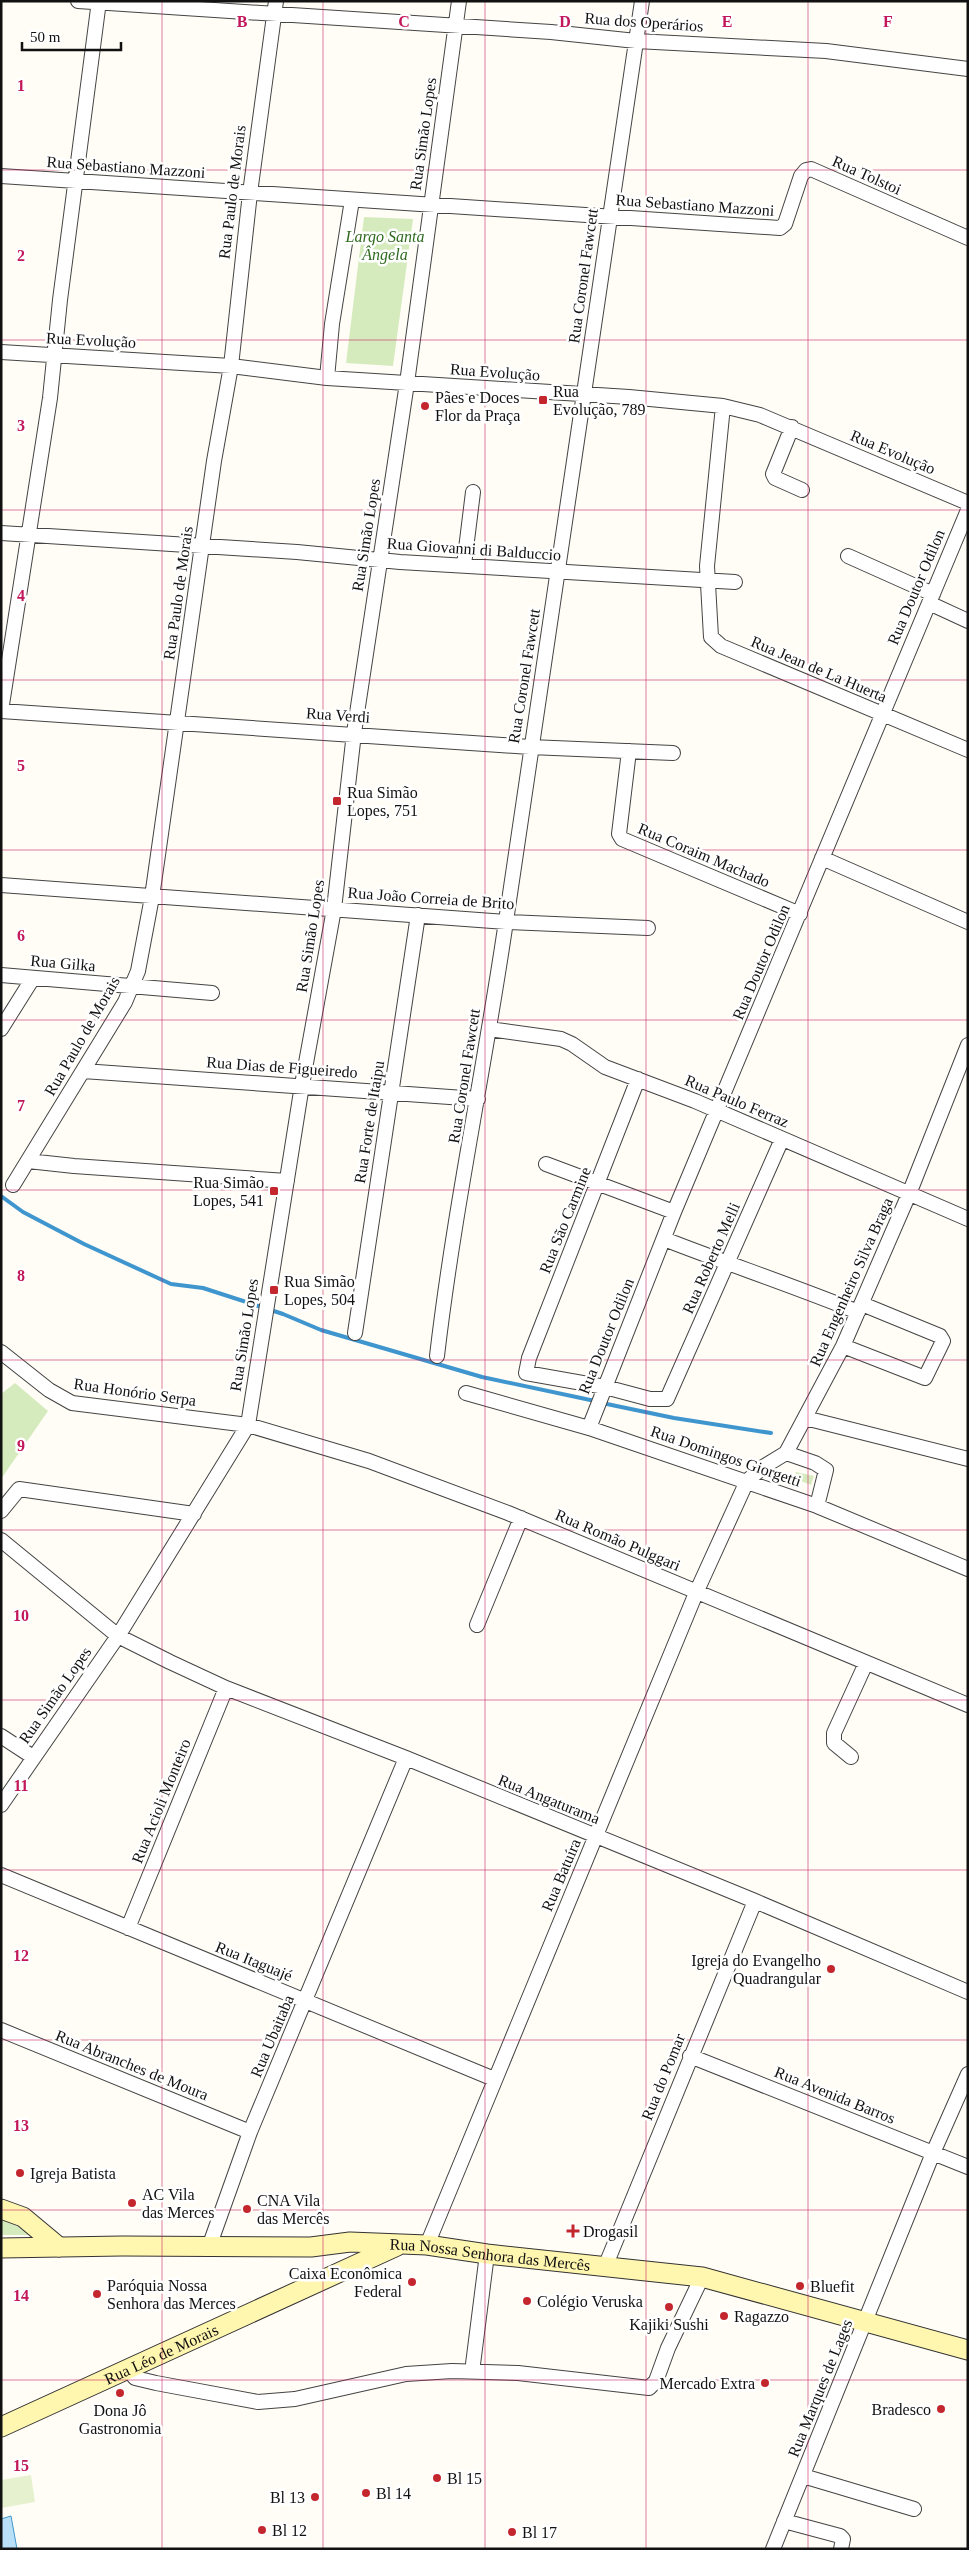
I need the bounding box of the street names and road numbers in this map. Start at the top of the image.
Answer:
street label: Rua dos Operários [584,9,704,36]
street label: Rua Simão Lopes [407,76,440,192]
street label: Rua Paulo de Morais [215,124,249,260]
street label: Rua Tolstoi [830,152,905,198]
street label: Rua Sebastiano Mazzoni [46,153,206,181]
street label: Rua Sebastiano Mazzoni [615,191,775,219]
street label: Rua Coronel Fawcett [565,207,601,345]
street label: Rua Evolução [45,329,136,352]
street label: Rua Evolução [449,360,541,385]
street label: Rua Evolução [848,427,938,478]
street label: Rua Simão Lopes [349,477,384,593]
street label: Rua Paulo de Morais [160,525,196,661]
street label: Rua Doutor Odilon [884,527,948,647]
street label: Rua Giovanni di Balduccio [386,534,562,564]
street label: Rua Coronel Fawcett [505,607,543,744]
street label: Rua Jean de La Huerta [749,633,889,705]
street label: Rua Verdi [305,704,371,726]
street label: Rua Coraim Machado [636,820,772,890]
street label: Rua Simão Lopes [293,878,328,994]
street label: Rua João Correia de Brito [347,884,515,912]
street label: Rua Doutor Odilon [729,902,793,1022]
street label: Rua Gilka [30,952,96,974]
street label: Rua Paulo de Morais [41,973,123,1099]
street label: Rua Coronel Fawcett [445,1007,483,1144]
street label: Rua Dias de Figueiredo [206,1053,358,1082]
street label: Rua Forte de Itaipu [351,1059,388,1185]
street label: Rua Paulo Ferraz [683,1071,791,1131]
street label: Rua São Carmine [536,1164,594,1276]
street label: Rua Engenheiro Silva Braga [806,1195,897,1369]
street label: Rua Roberto Melli [679,1199,743,1316]
street label: Rua Doutor Odilon [575,1276,637,1396]
street label: Rua Simão Lopes [227,1277,262,1393]
street label: Rua Honório Serpa [73,1375,197,1410]
street label: Rua Domingos Giorgetti [648,1422,804,1491]
street label: Rua Romão Pulggari [553,1506,684,1575]
street label: Rua Simão Lopes [15,1644,95,1747]
street label: Rua Acioli Monteiro [128,1736,194,1866]
street label: Rua Angaturama [495,1771,602,1828]
street label: Rua Batuíra [538,1836,584,1914]
street label: Rua Itaguajé [213,1938,295,1985]
street label: Rua Ubaitaba [247,1992,297,2080]
street label: Rua Abranches de Moura [53,2027,211,2103]
street label: Rua do Pomar [638,2031,688,2123]
street label: Rua Avenida Barros [772,2063,898,2127]
street label: Rua Nossa Senhora das Mercês [389,2235,591,2273]
street label: Rua Marques de Lages [785,2317,856,2460]
street label: Rua Léo de Morais [102,2321,221,2387]

